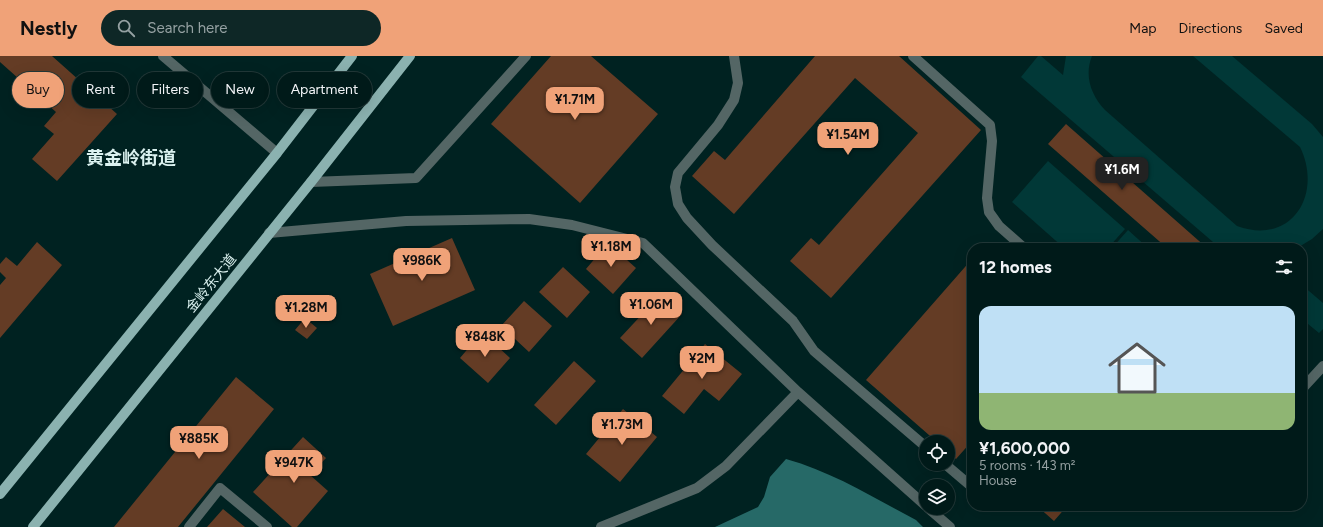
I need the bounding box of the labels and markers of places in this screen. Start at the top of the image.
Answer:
pin: ¥1.71M [542,87,608,121]
pin: ¥1.54M [815,122,881,156]
pin: ¥1.6M [1094,157,1150,191]
pin: ¥1.18M [578,234,644,268]
pin: ¥986K [394,248,450,282]
pin: ¥1.06M [618,292,684,326]
pin: ¥1.28M [273,295,339,329]
pin: ¥848K [457,324,513,358]
pin: ¥2M [683,346,721,380]
pin: ¥1.73M [589,412,655,446]
pin: ¥885K [171,426,227,460]
pin: ¥947K [266,450,322,484]

